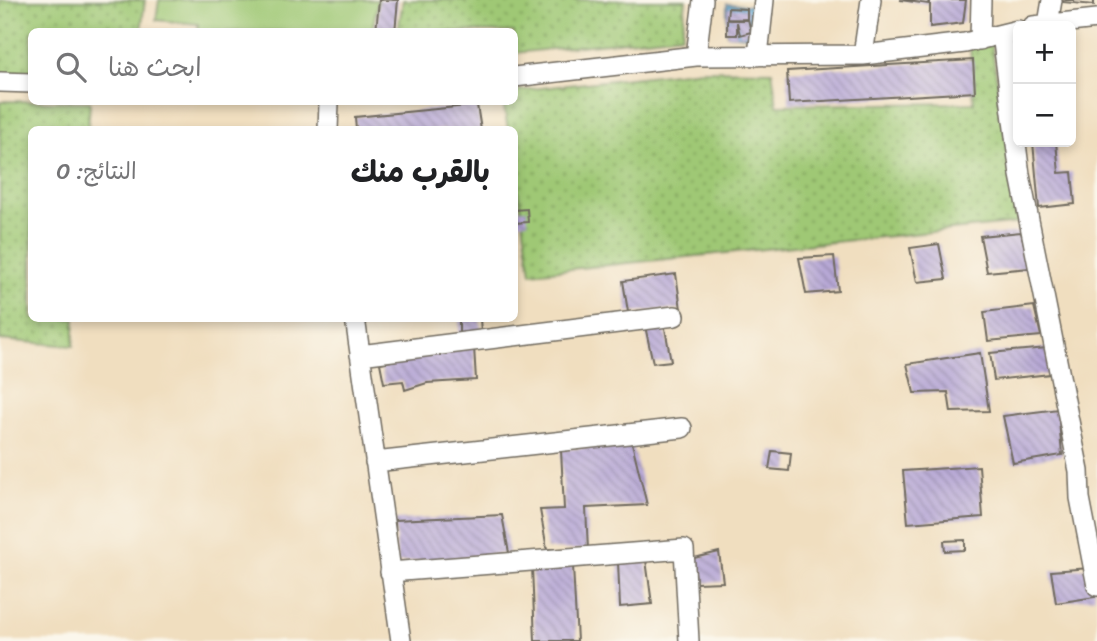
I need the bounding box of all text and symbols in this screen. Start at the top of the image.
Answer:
map controls [1013,21,1076,147]
button: + [1013,21,1076,84]
search box [28,28,518,105]
text: ابحث هنا [108,44,202,90]
icon: search [52,48,90,86]
button: − [1013,84,1076,147]
text: بالقرب منك [351,145,490,199]
text: النتائج: 0 [56,151,137,192]

